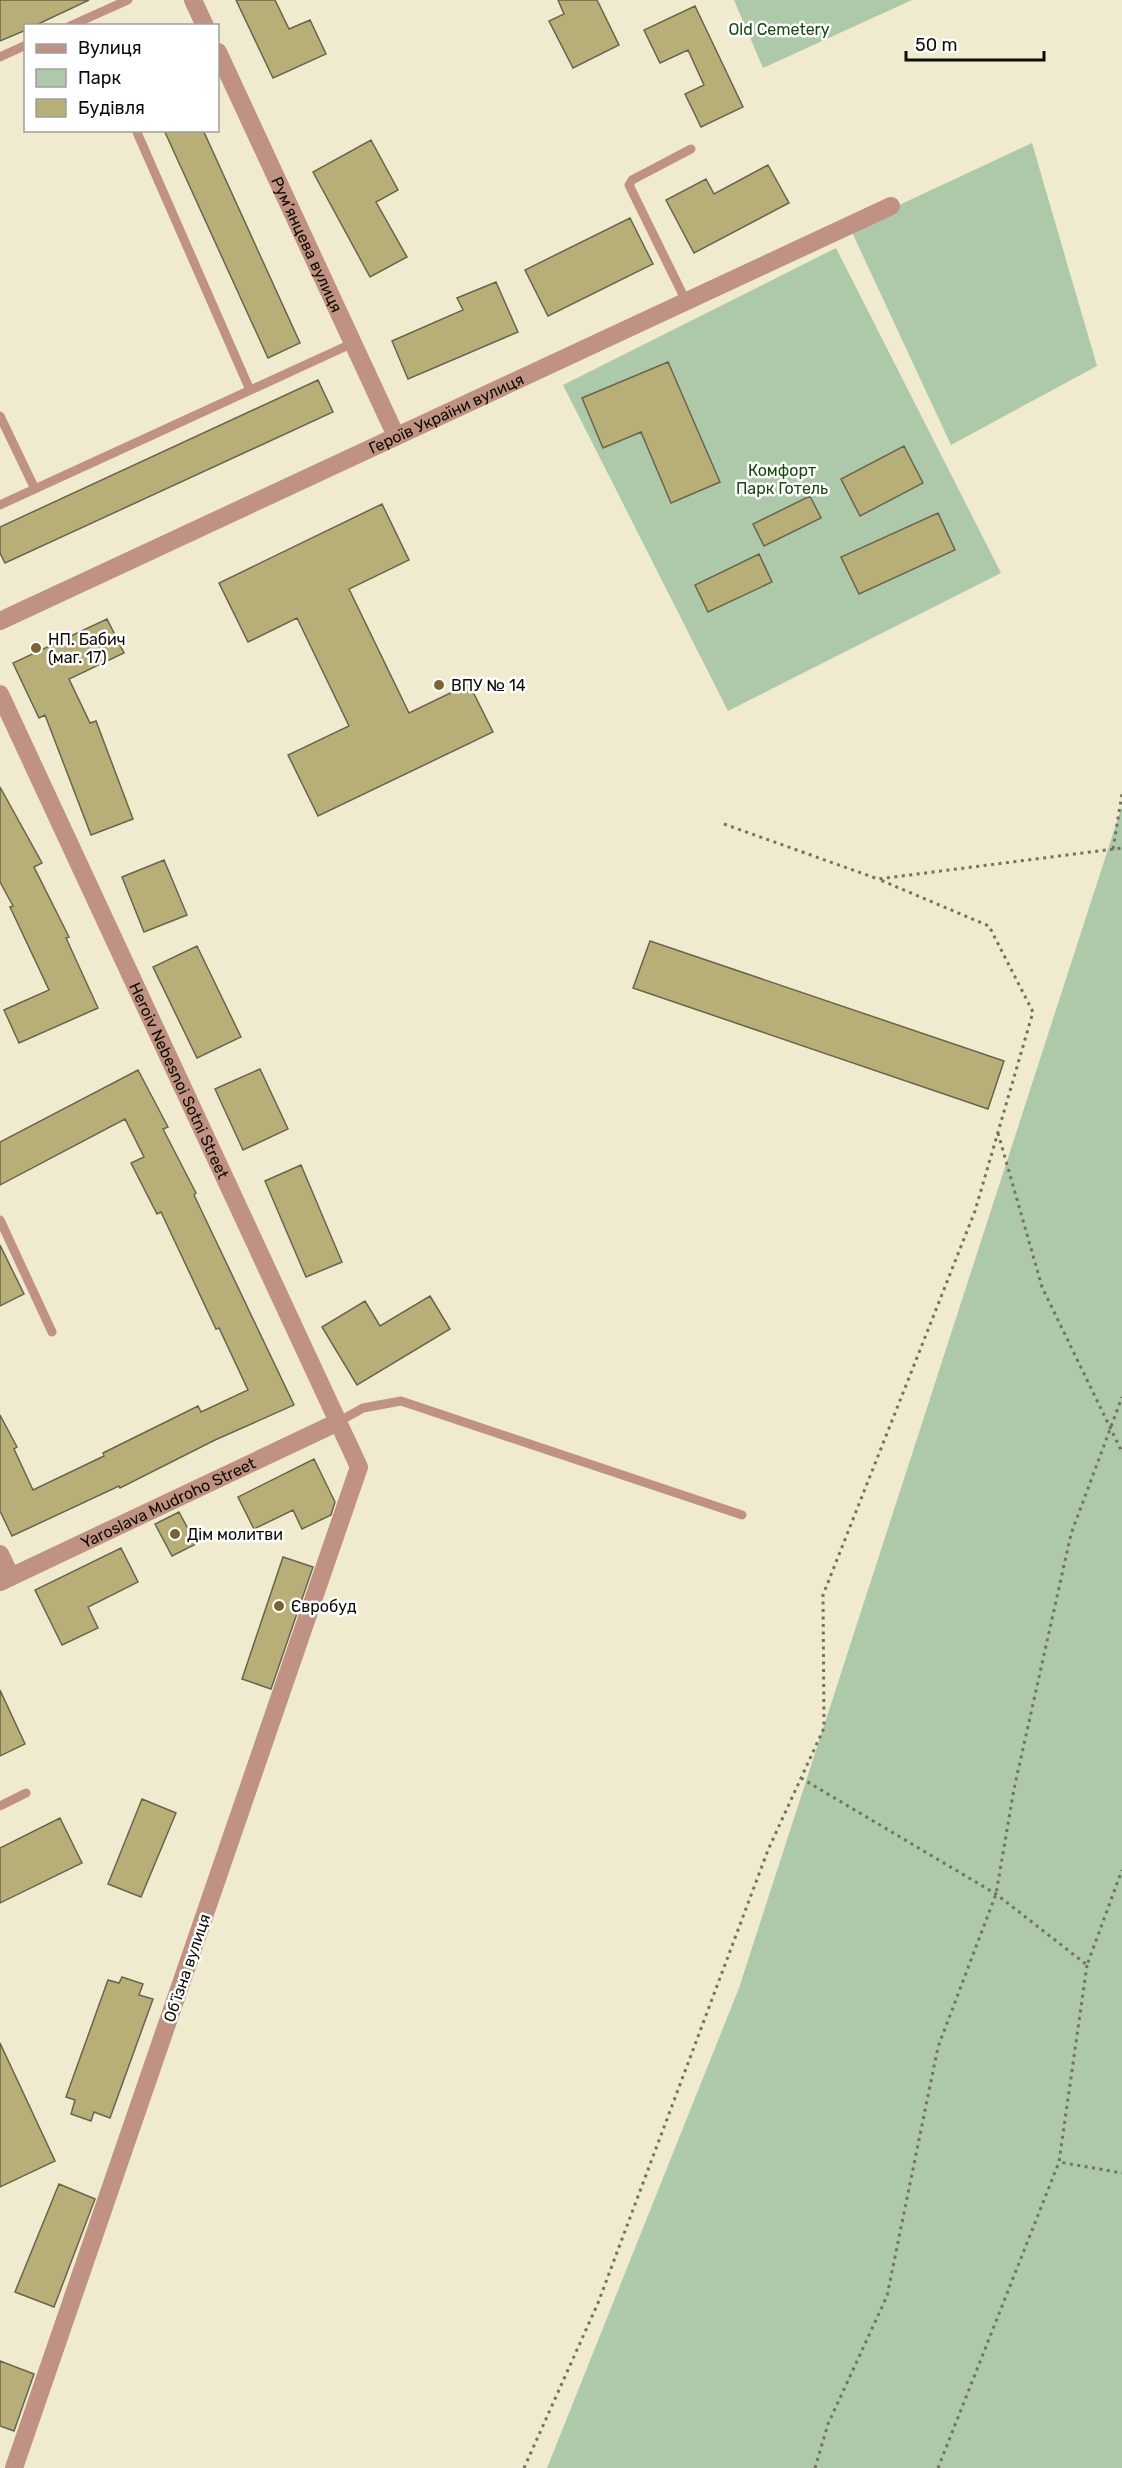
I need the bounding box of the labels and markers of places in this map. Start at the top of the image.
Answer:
place label: НП. Бабич (маг. 17) [48,630,126,667]
marker: НП. Бабич (маг. 17) [29,641,43,655]
place label: ВПУ № 14 [451,676,526,695]
marker: ВПУ № 14 [432,678,446,692]
place label: Дім молитви [187,1525,283,1544]
marker: Дім молитви [168,1527,182,1541]
place label: Євробуд [291,1597,357,1616]
marker: Євробуд [272,1599,286,1613]

